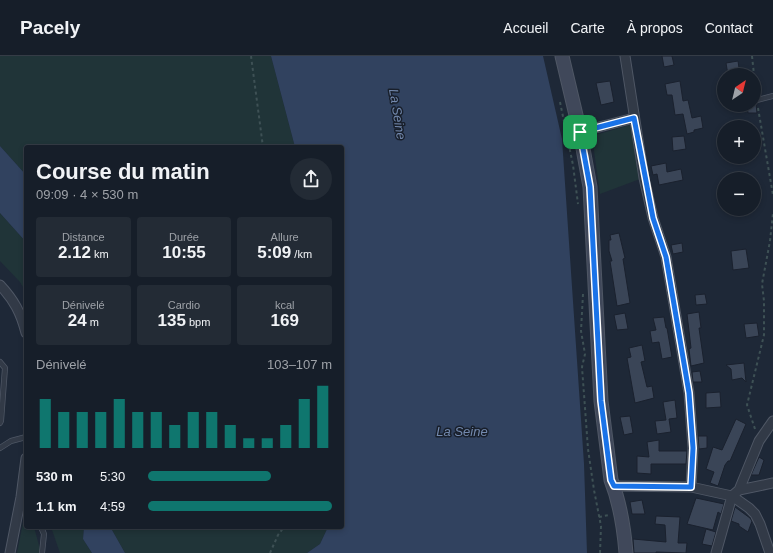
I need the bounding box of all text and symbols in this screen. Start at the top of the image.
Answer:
text: Pacely [20,17,80,38]
text: Accueil [503,20,548,36]
text: Carte [570,20,605,36]
text: À propos [627,20,683,36]
text: Contact [705,20,753,36]
north arrow [717,68,761,112]
map controls [717,68,761,216]
water label: La Seine [386,88,409,141]
pin [563,115,597,149]
button: + [717,120,761,164]
icon: arrive [569,121,591,143]
button: share [290,158,332,200]
text: Course du matin [36,159,210,184]
button: − [717,172,761,216]
text: 09:09 · 4 × 530 m [36,187,138,202]
text: Distance [62,231,105,243]
text: Durée [169,231,199,243]
text: Allure [271,231,299,243]
text: 2.12 [58,243,91,262]
text: 10:55 [162,243,206,262]
text: 5:09 [257,243,291,262]
text: km [91,248,109,260]
text: /km [291,248,312,260]
text: Dénivelé [62,299,105,311]
text: Cardio [168,299,200,311]
text: kcal [275,299,294,311]
text: 24 [68,311,87,330]
text: 135 [158,311,186,330]
text: 169 [270,311,299,330]
text: m [87,316,99,328]
text: bpm [186,316,210,328]
text: Dénivelé [36,357,87,372]
text: 103–107 m [267,357,332,372]
water label: La Seine [436,424,488,439]
text: 530 m [36,469,73,484]
text: 5:30 [100,469,125,484]
text: 1.1 km [36,499,76,514]
text: 4:59 [100,499,125,514]

